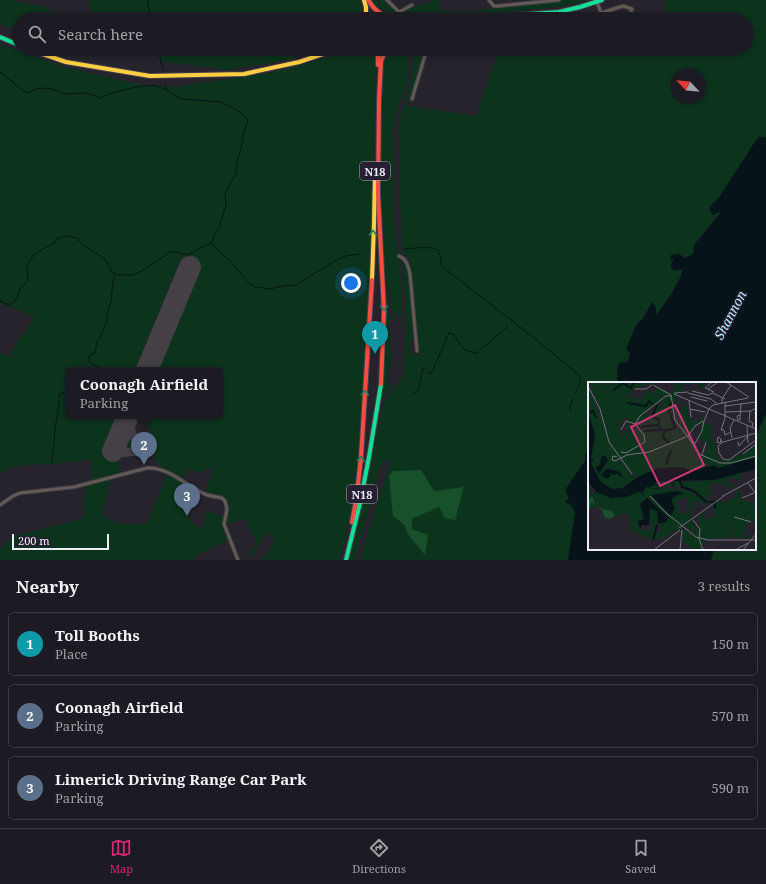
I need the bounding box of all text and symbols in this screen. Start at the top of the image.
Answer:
search box [12,12,754,56]
icon: search [26,23,48,45]
text: Search here [58,24,143,44]
north arrow [670,68,706,104]
road number: N18 [360,162,390,180]
one-way arrow [369,230,378,236]
your location [341,273,361,293]
water label: Shannon [710,287,751,343]
one-way arrow [380,305,388,311]
pin: 1 [362,321,388,354]
popup [65,367,223,419]
text: Coonagh Airfield [80,374,208,394]
inset map [588,382,756,550]
one-way arrow [360,390,369,396]
text: Parking [80,394,128,412]
pin: 2 [131,432,157,465]
one-way arrow [356,456,365,462]
pin: 3 [174,483,200,516]
road number: N18 [347,485,377,503]
scale bar [12,532,109,551]
text: 200 m [18,533,50,548]
text: Nearby [16,575,79,598]
text: 3 results [698,577,750,595]
text: Toll Booths [55,625,140,645]
text: 1 [26,635,34,653]
text: 150 m [712,635,749,653]
text: Place [55,645,88,663]
text: Coonagh Airfield [55,697,184,717]
text: 2 [26,707,34,725]
text: 570 m [712,707,749,725]
text: Parking [55,717,103,735]
text: Limerick Driving Range Car Park [55,769,307,789]
text: 3 [26,779,34,797]
text: 590 m [712,779,749,797]
text: Parking [55,789,103,807]
tab: Map [110,837,133,876]
tab: Directions [352,837,406,876]
tab: Saved [625,837,656,876]

